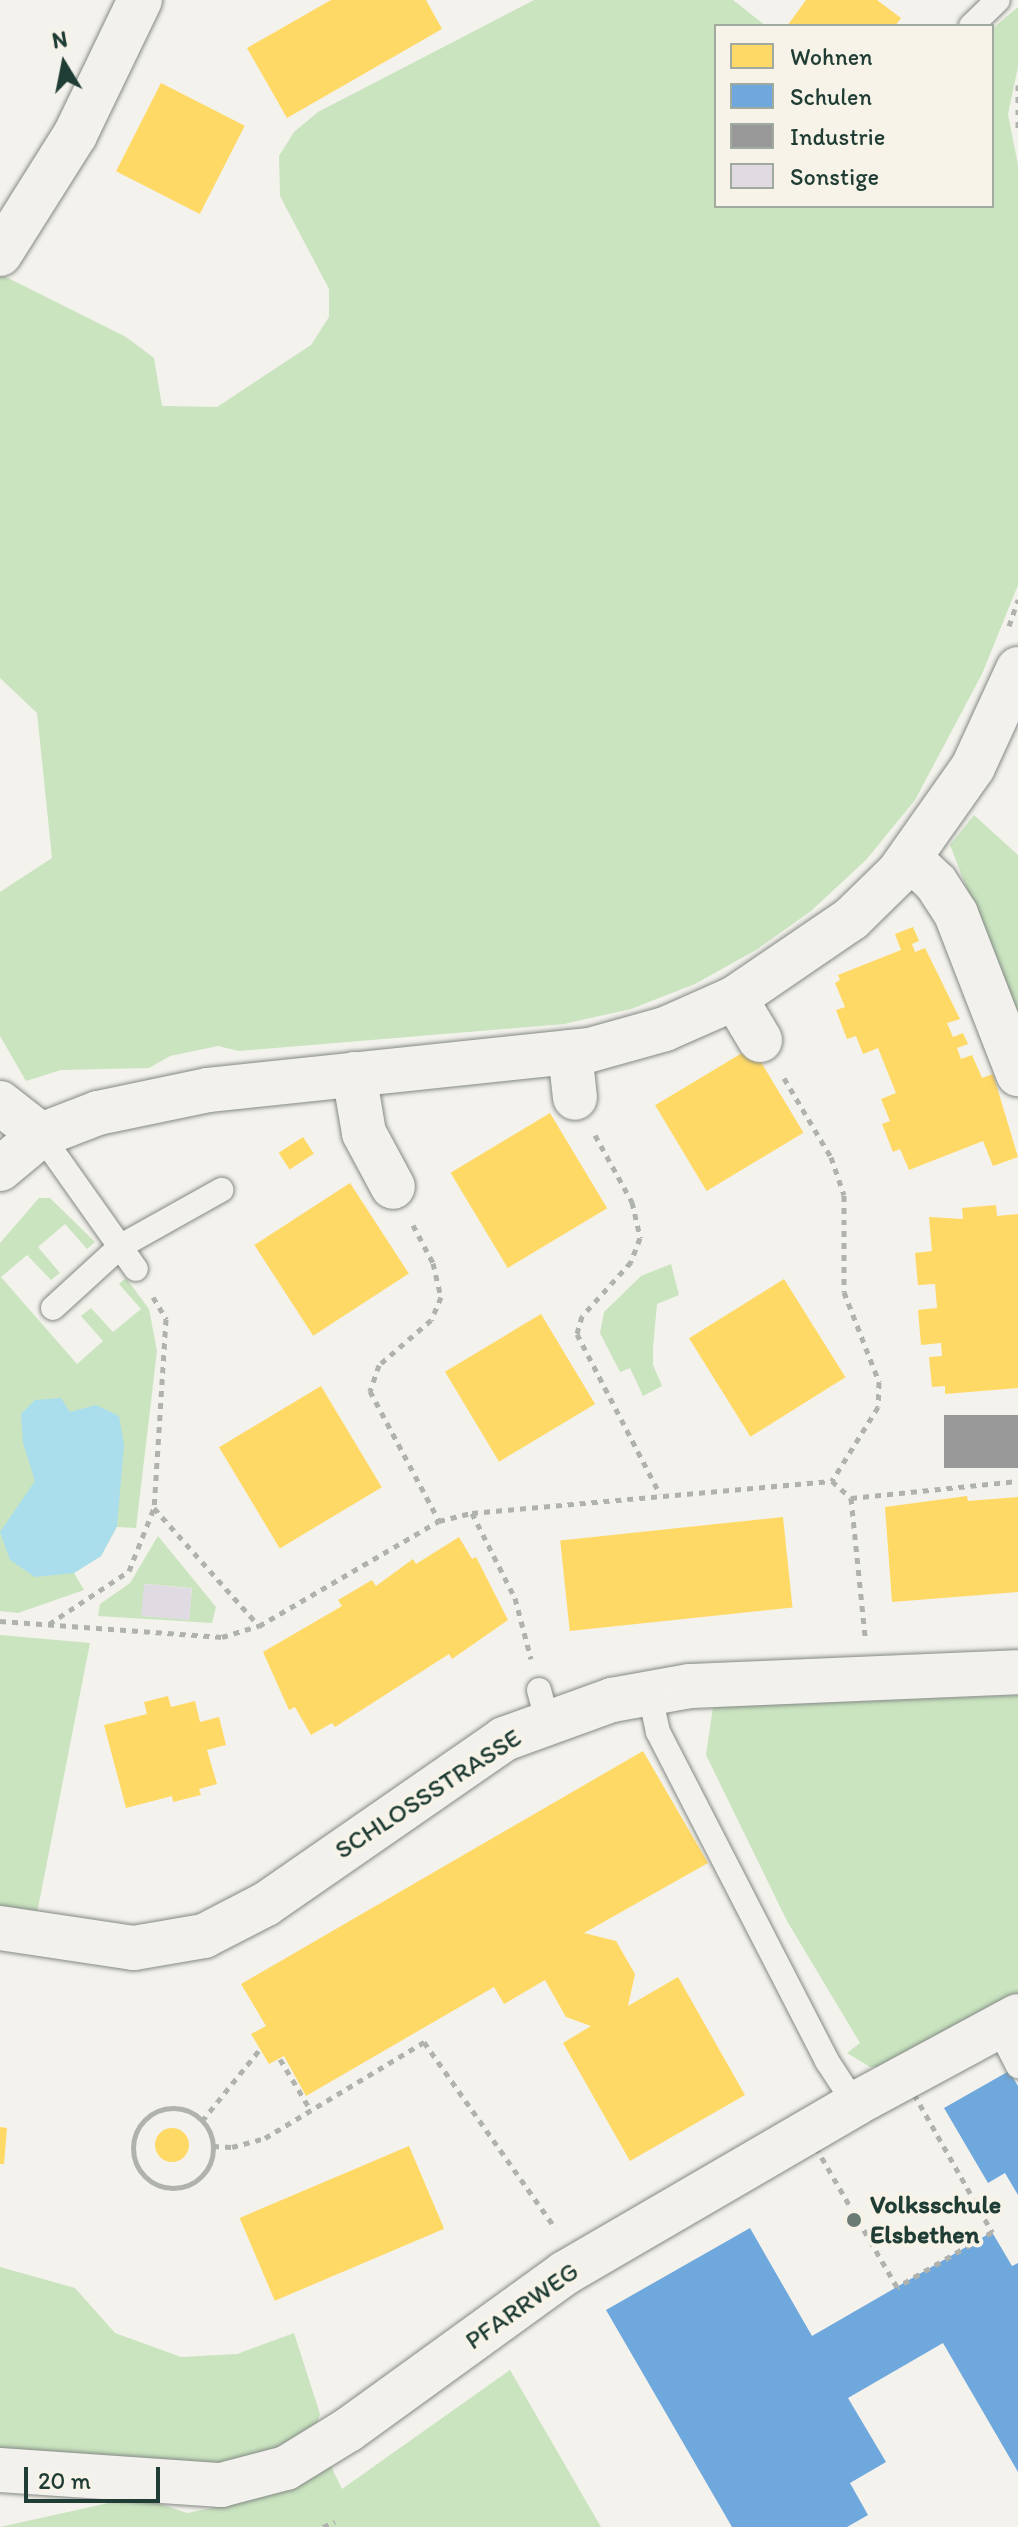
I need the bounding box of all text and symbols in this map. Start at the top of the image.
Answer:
north arrow [24,24,104,104]
legend [714,24,994,208]
text: N [50,25,69,54]
text: Wohnen [790,42,873,71]
text: Schulen [790,82,872,111]
text: Industrie [790,122,885,151]
text: Sonstige [790,162,879,191]
street label: SCHLOSSSTRASSE [329,1722,527,1866]
place label: Volksschule Elsbethen [870,2189,1001,2250]
marker: Volksschule Elsbethen [845,2211,863,2229]
street label: PFARRWEG [459,2256,585,2356]
scale bar [28,2451,164,2501]
text: 20 m [38,2466,91,2495]

